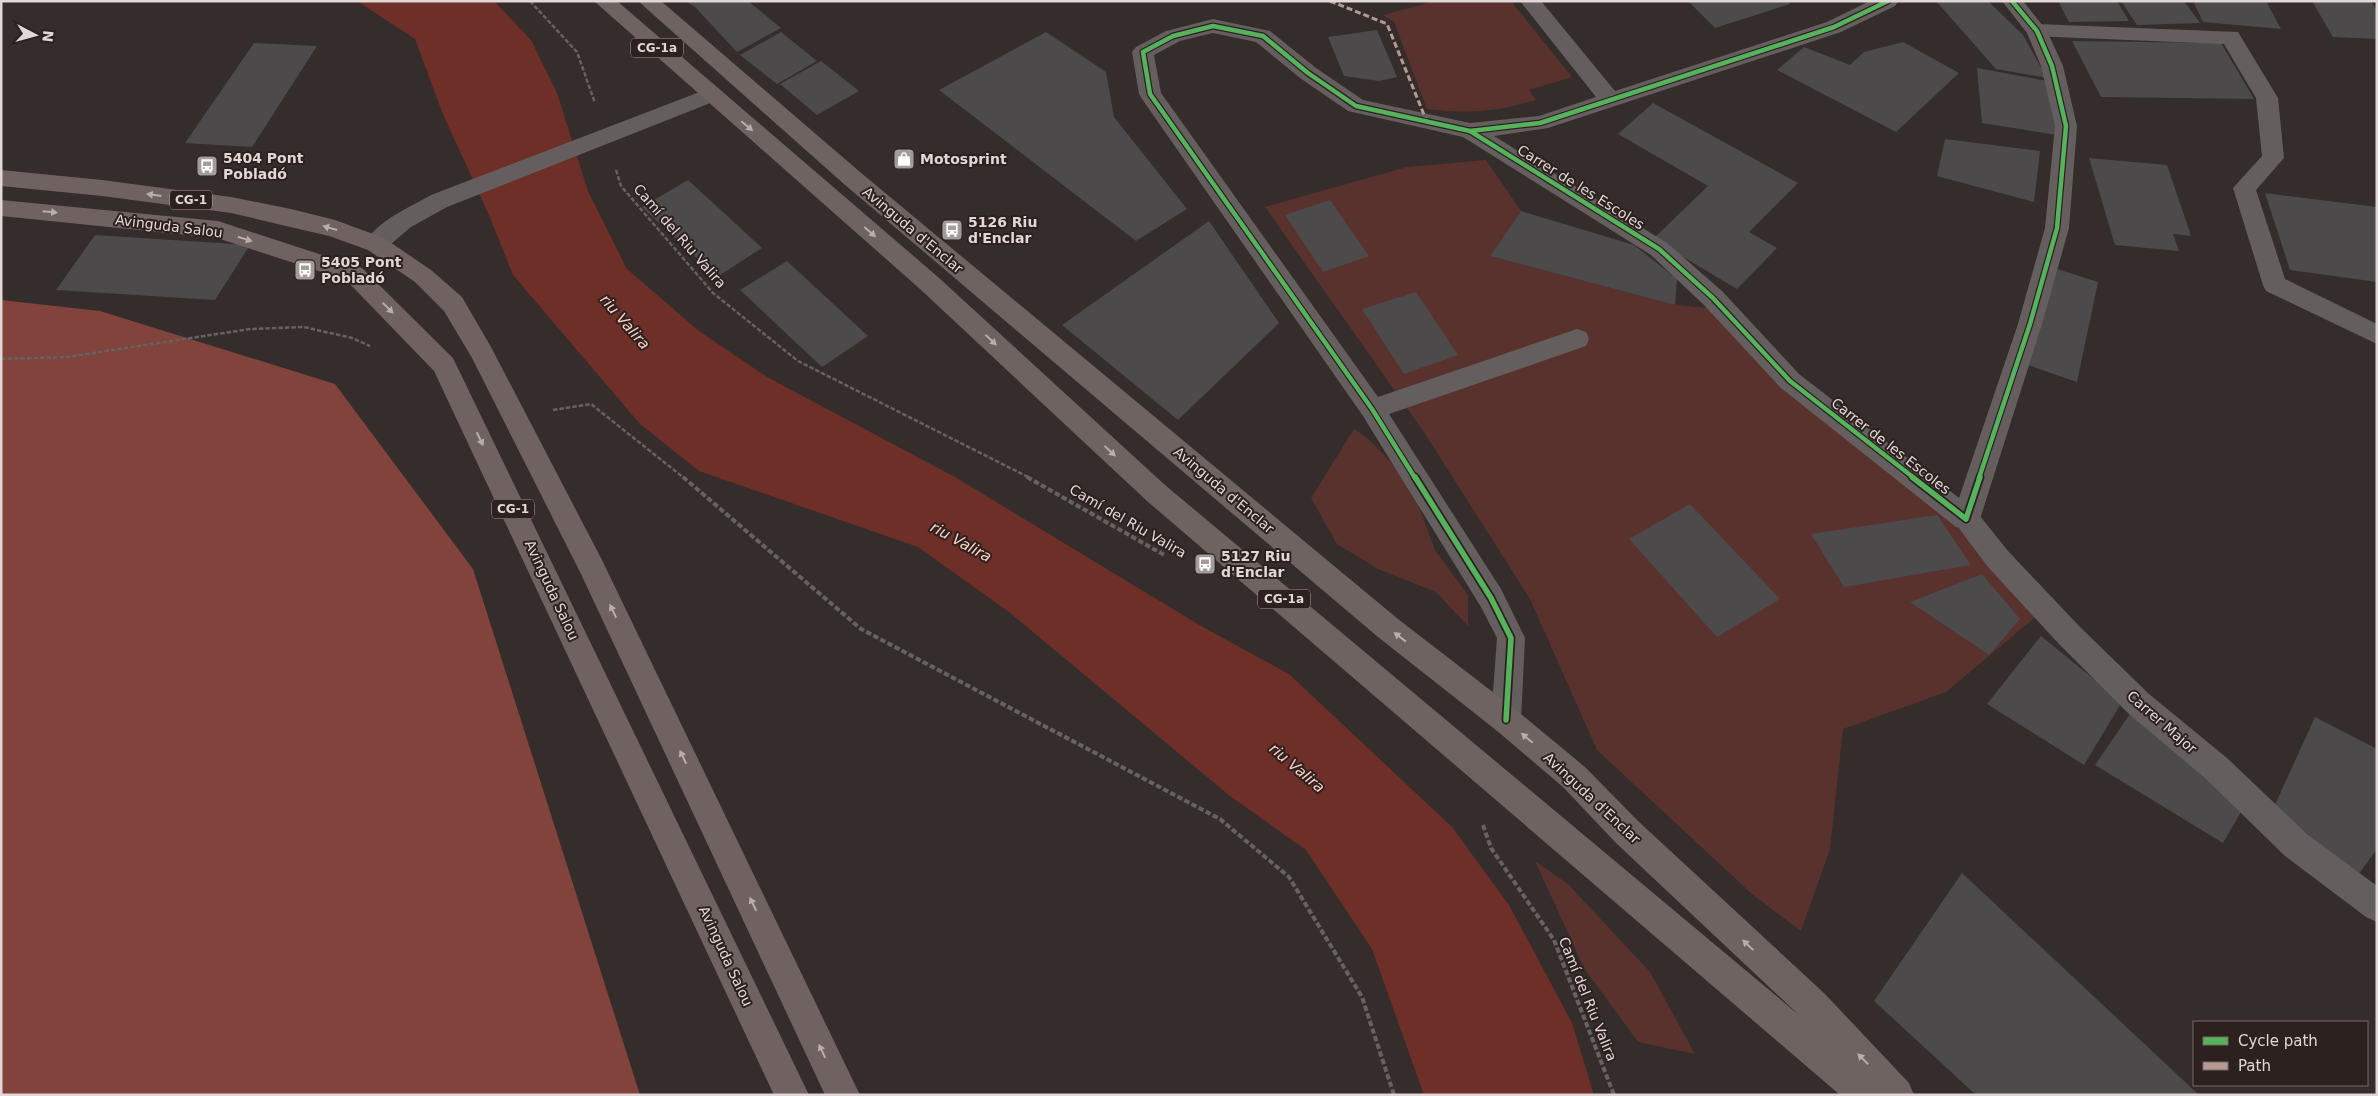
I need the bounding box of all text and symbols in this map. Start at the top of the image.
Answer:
north arrow [10,10,60,60]
text: N [39,30,56,43]
road number: CG-1a [631,38,683,58]
one-way arrow [741,120,753,131]
street label: Carrer de les Escoles [1515,141,1647,233]
shop icon: Motosprint [892,147,916,171]
place label: 5404 Pont Pobladó [223,150,304,182]
place label: Motosprint [920,151,1007,167]
bus stop icon: 5404 Pont Pobladó [195,154,219,178]
street label: Camí del Riu Valira [631,181,729,291]
street label: Avinguda d'Enclar [860,183,967,277]
road number: CG-1 [170,190,212,210]
one-way arrow [145,191,161,199]
one-way arrow [42,209,58,217]
street label: Avinguda Salou [114,211,224,241]
place label: 5126 Riu d'Enclar [968,214,1037,246]
bus stop icon: 5126 Riu d'Enclar [940,218,964,242]
one-way arrow [323,223,338,231]
one-way arrow [864,226,877,237]
one-way arrow [238,235,253,243]
place label: 5405 Pont Pobladó [321,254,402,286]
bus stop icon: 5405 Pont Pobladó [293,258,317,282]
water label: riu Valira [596,291,654,353]
one-way arrow [382,302,394,314]
one-way arrow [985,334,997,346]
street label: Carrer de les Escoles [1828,395,1954,497]
one-way arrow [476,432,484,446]
street label: Avinguda d'Enclar [1171,443,1278,537]
one-way arrow [1104,445,1116,457]
street label: Camí del Riu Valira [1067,481,1189,561]
road number: CG-1 [492,499,534,518]
water label: riu Valira [927,518,995,566]
street label: Avinguda Salou [522,538,582,642]
place label: 5127 Riu d'Enclar [1221,548,1290,580]
bus stop icon: 5127 Riu d'Enclar [1193,552,1217,576]
road number: CG-1a [1258,590,1310,608]
one-way arrow [609,604,617,618]
one-way arrow [1394,632,1407,643]
street label: Carrer Major [2124,687,2200,757]
one-way arrow [1521,733,1534,744]
water label: riu Valira [1266,740,1328,796]
street label: Avinguda d'Enclar [1541,749,1644,847]
one-way arrow [678,750,686,764]
one-way arrow [748,897,756,911]
street label: Avinguda Salou [696,904,756,1008]
street label: Camí del Riu Valira [1556,935,1620,1063]
one-way arrow [1742,939,1754,951]
legend [2193,1021,2368,1086]
text: Cycle path [2238,1032,2318,1050]
one-way arrow [818,1044,826,1058]
one-way arrow [1857,1054,1869,1066]
text: Path [2238,1057,2271,1075]

